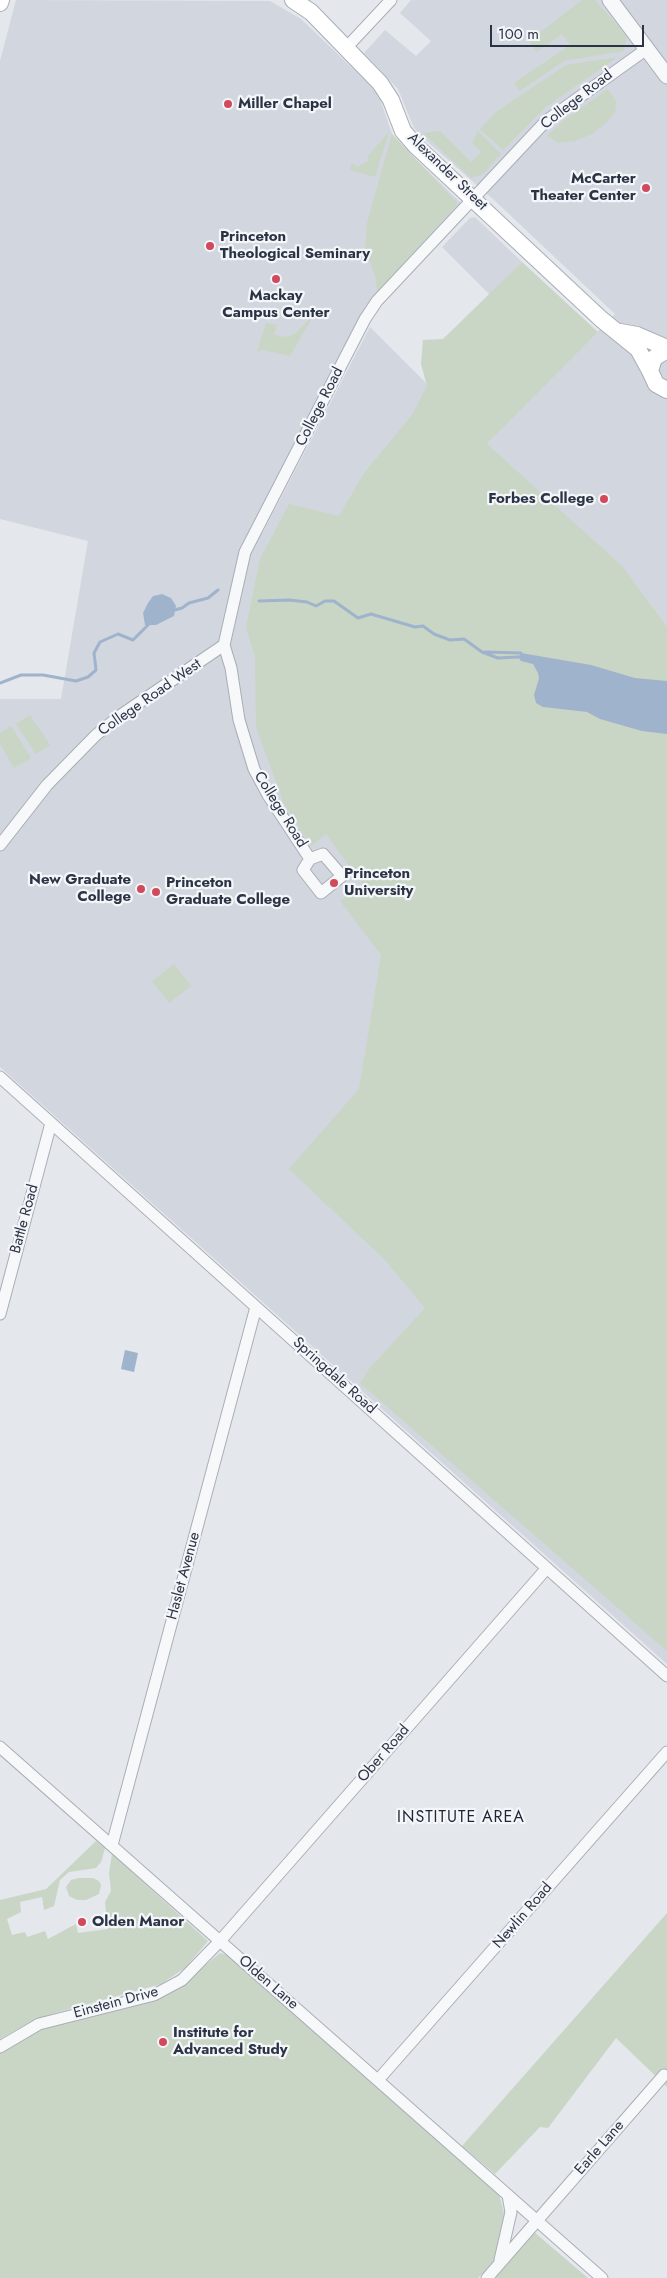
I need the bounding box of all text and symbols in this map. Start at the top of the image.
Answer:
scale bar [492,15,646,47]
text: 100 m [498,23,539,45]
street label: College Road [537,66,617,134]
place label: Miller Chapel [238,95,332,113]
marker: Miller Chapel [222,98,234,110]
street label: Alexander Street [403,129,491,215]
place label: McCarter Theater Center [531,170,636,205]
marker: McCarter Theater Center [640,182,652,194]
place label: Princeton Theological Seminary [220,228,370,263]
marker: Princeton Theological Seminary [204,240,216,252]
marker: Mackay Campus Center [270,273,282,285]
place label: Mackay Campus Center [222,287,330,322]
street label: College Road [292,365,348,449]
place label: Forbes College [488,490,594,508]
marker: Forbes College [598,493,610,505]
street label: College Road West [95,656,205,740]
street label: College Road [250,769,310,851]
place label: Princeton University [344,865,413,900]
place label: New Graduate College [29,871,131,906]
place label: Princeton Graduate College [166,874,290,909]
marker: Princeton University [328,877,340,889]
marker: New Graduate College [135,883,147,895]
marker: Princeton Graduate College [150,886,162,898]
street label: Battle Road [7,1182,43,1256]
street label: Springdale Road [289,1334,379,1418]
street label: Haslet Avenue [164,1530,204,1622]
street label: Ober Road [354,1722,414,1786]
district label: INSTITUTE AREA [395,1808,527,1828]
street label: Newlin Road [490,1879,556,1953]
place label: Olden Manor [92,1913,184,1931]
marker: Olden Manor [76,1916,88,1928]
street label: Olden Lane [234,1952,302,2014]
street label: Einstein Drive [72,1983,160,2023]
place label: Institute for Advanced Study [173,2024,287,2059]
marker: Institute for Advanced Study [157,2036,169,2048]
street label: Earle Lane [572,2117,628,2179]

